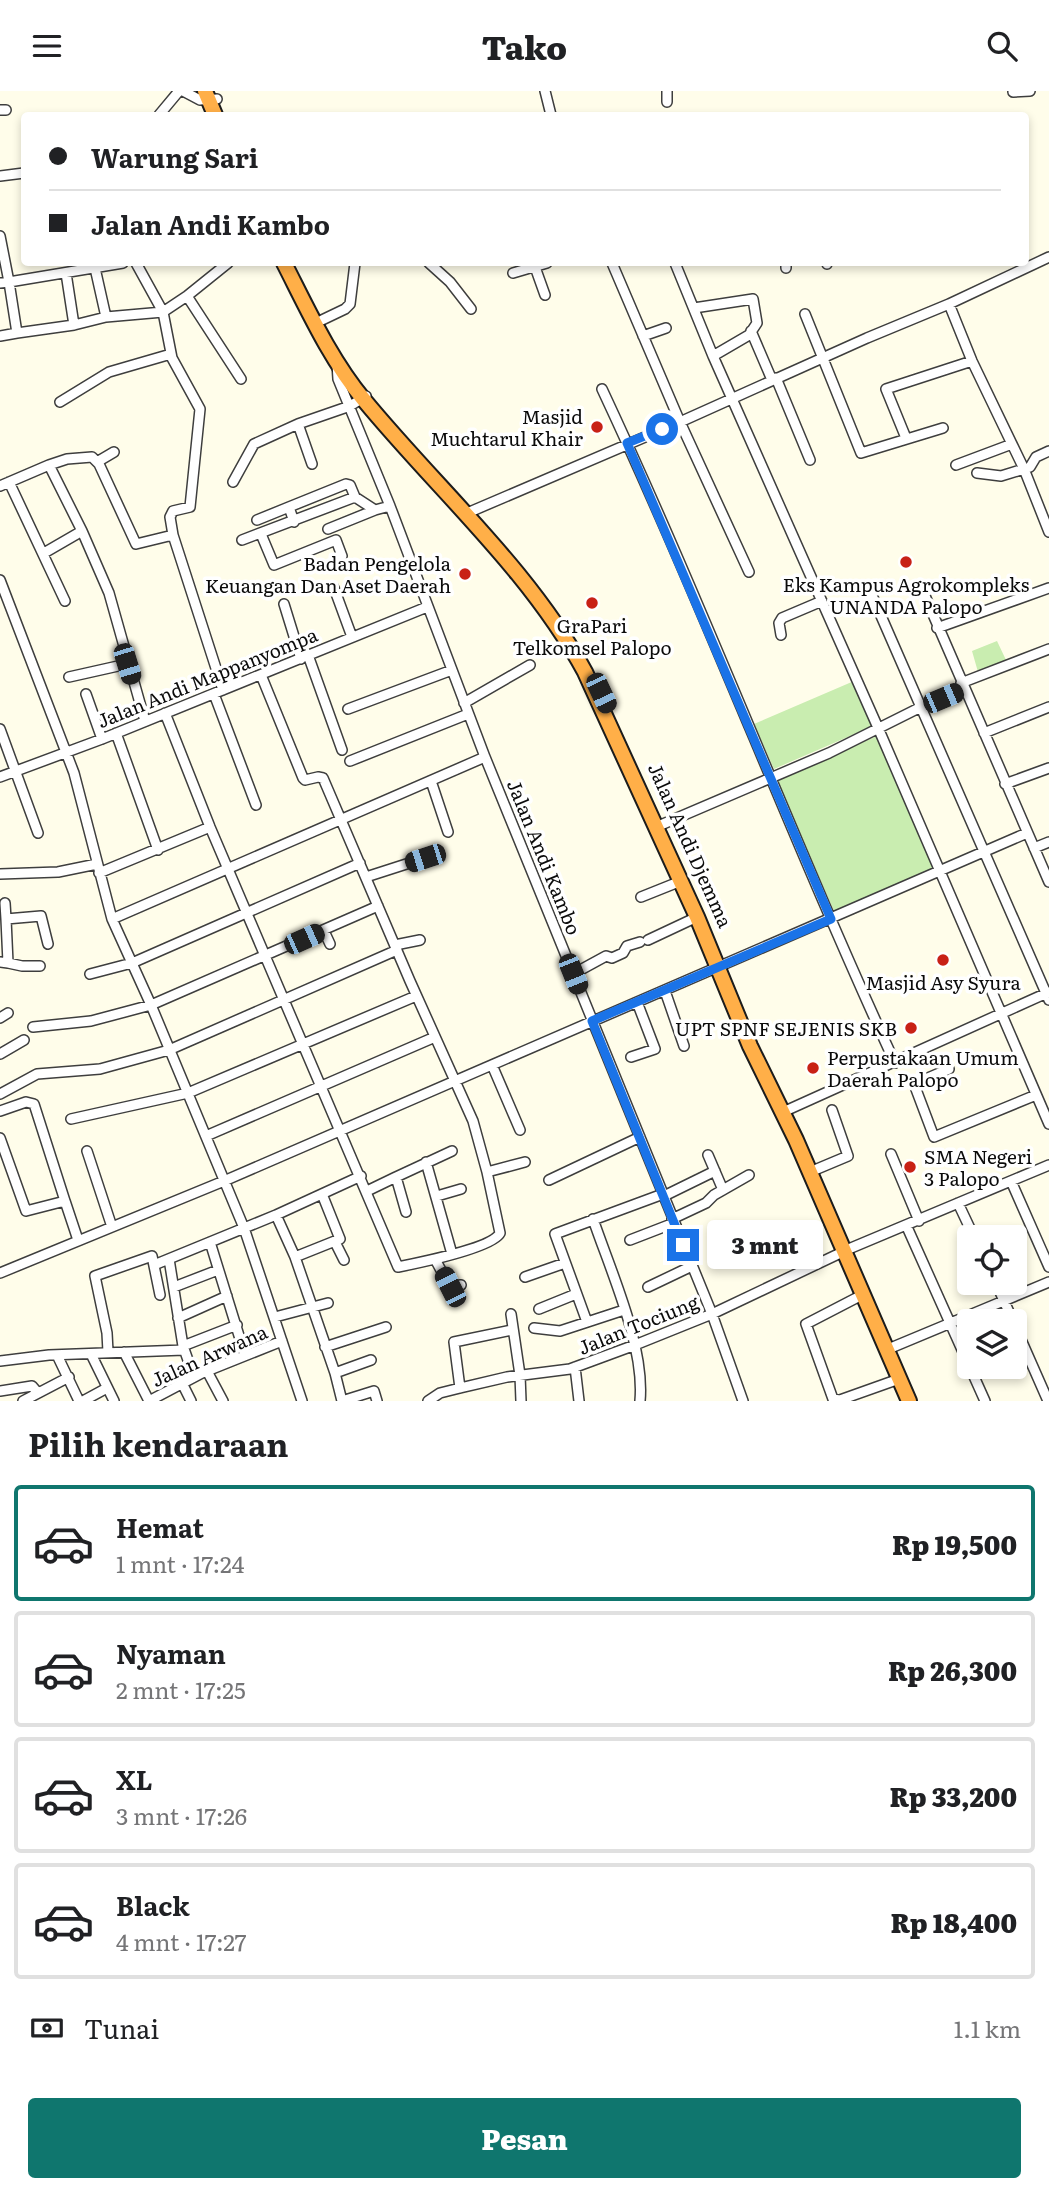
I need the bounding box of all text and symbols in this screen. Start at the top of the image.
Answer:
text: Tako [482,22,567,70]
icon: menu [28,27,66,65]
icon: search [983,27,1021,65]
text: Warung Sari [91,137,258,176]
text: Jalan Andi Kambo [91,204,330,243]
place label: Masjid Muchtarul Khair [430,402,583,452]
route start [646,413,678,445]
marker: Masjid Muchtarul Khair [589,419,605,435]
place label: Badan Pengelola Keuangan Dan Aset Daerah [205,549,452,599]
marker: Eks Kampus Agrokompleks UNANDA Palopo [898,554,914,570]
marker: Badan Pengelola Keuangan Dan Aset Daerah [457,566,473,582]
place label: Eks Kampus Agrokompleks UNANDA Palopo [783,570,1030,620]
marker: GraPari Telkomsel Palopo [584,595,600,611]
place label: GraPari Telkomsel Palopo [512,611,672,661]
street label: Jalan Andi Mappanyompa [92,620,322,734]
car [111,641,144,687]
car [583,670,620,716]
car [920,680,967,716]
street label: Jalan Andi Djemma [642,758,740,933]
street label: Jalan Andi Kambo [501,775,589,939]
car [402,842,449,874]
car [281,921,328,957]
car [556,951,591,997]
marker: Masjid Asy Syura [935,952,951,968]
place label: Masjid Asy Syura [865,968,1021,996]
place label: UPT SPNF SEJENIS SKB [675,1014,897,1042]
marker: UPT SPNF SEJENIS SKB [903,1020,919,1036]
place label: Perpustakaan Umum Daerah Palopo [827,1043,1019,1093]
marker: Perpustakaan Umum Daerah Palopo [805,1060,821,1076]
place label: SMA Negeri 3 Palopo [924,1142,1032,1192]
marker: SMA Negeri 3 Palopo [902,1159,918,1175]
callout: 3 mnt [708,1221,823,1269]
map controls [957,1225,1027,1379]
button: locate [957,1225,1027,1295]
text: 3 mnt [731,1227,799,1261]
route end [667,1229,699,1261]
car [432,1264,469,1310]
street label: Jalan Tociung [574,1287,703,1361]
button: layers [957,1309,1027,1379]
street label: Jalan Arwana [146,1317,272,1393]
text: Pilih kendaraan [28,1419,288,1467]
text: Hemat [116,1507,204,1546]
icon: car [32,1512,95,1575]
text: Rp 19,500 [892,1524,1017,1563]
text: 1 mnt · 17:24 [116,1546,244,1580]
text: Nyaman [116,1633,226,1672]
icon: car [32,1638,95,1701]
text: Rp 26,300 [888,1650,1017,1689]
text: 2 mnt · 17:25 [116,1672,246,1706]
text: XL [116,1759,153,1798]
icon: car [32,1764,95,1827]
text: Rp 33,200 [889,1776,1017,1815]
text: 3 mnt · 17:26 [116,1798,247,1832]
text: Black [116,1885,190,1924]
icon: car [32,1890,95,1953]
text: Rp 18,400 [890,1902,1017,1941]
text: 4 mnt · 17:27 [116,1924,246,1958]
text: Tunai [84,2008,159,2047]
icon: cash [28,2009,66,2047]
text: 1.1 km [954,2011,1021,2045]
button: Pesan [28,2098,1021,2178]

